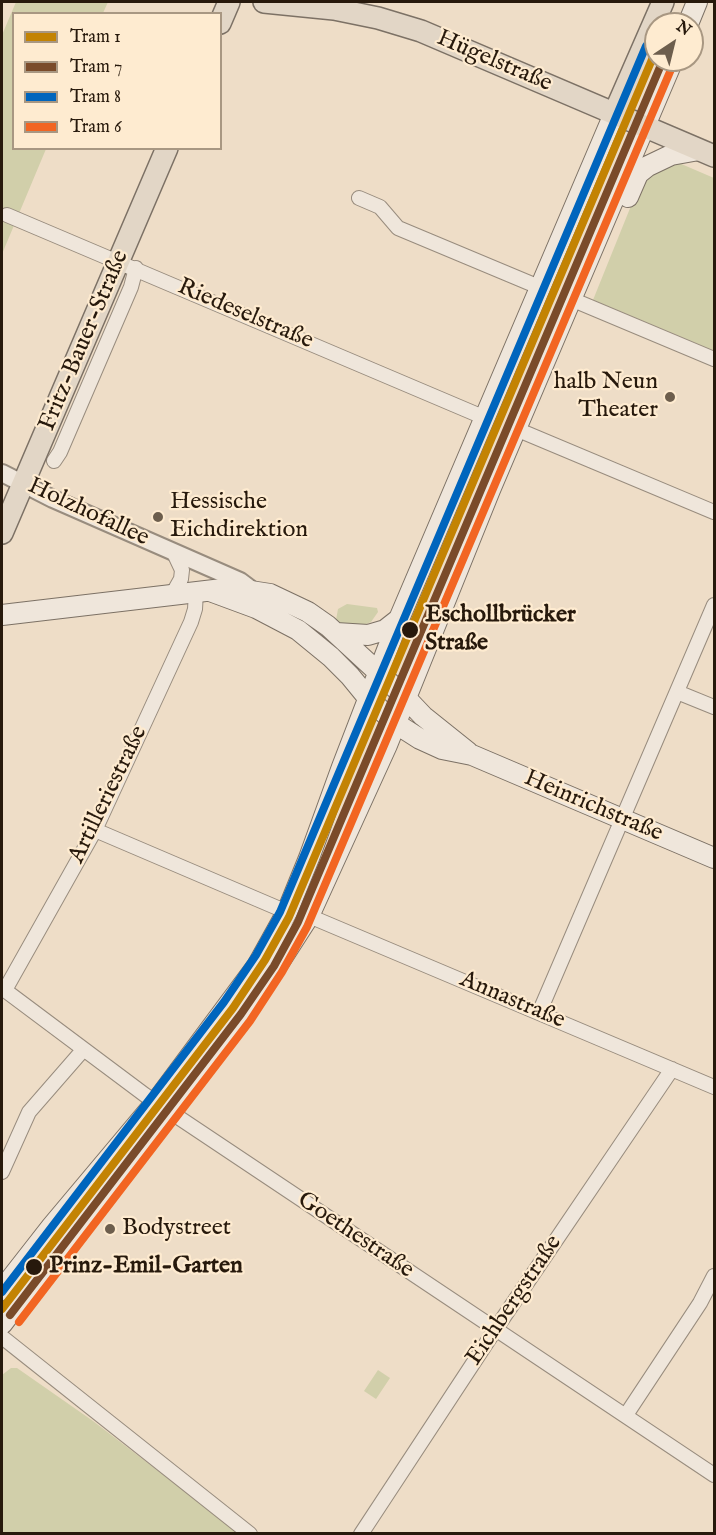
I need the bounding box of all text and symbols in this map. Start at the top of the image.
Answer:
legend [12,12,222,150]
north arrow [644,12,704,72]
text: N [672,17,695,41]
street label: Hügelstraße [432,25,556,99]
text: Tram 1 [70,26,121,49]
text: Tram 7 [70,56,122,79]
text: Tram 8 [70,86,121,109]
text: Tram 6 [70,116,122,139]
street label: Fritz-Bauer-Straße [34,246,136,436]
street label: Riedeselstraße [173,274,317,356]
place label: halb Neun Theater [554,369,658,425]
marker: halb Neun Theater [663,390,677,404]
street label: Holzhofallee [23,472,153,554]
place label: Hessische Eichdirektion [170,489,308,545]
marker: Hessische Eichdirektion [151,510,165,524]
place label: Eschollbrücker Straße [425,602,576,658]
marker: Eschollbrücker Straße [400,620,420,640]
street label: Artilleriestraße [63,722,155,868]
street label: Heinrichstraße [519,765,667,849]
street label: Annastraße [455,966,569,1036]
street label: Goethestraße [291,1187,419,1285]
place label: Bodystreet [122,1215,231,1243]
marker: Bodystreet [103,1222,117,1236]
street label: Eichbergstraße [461,1230,569,1372]
place label: Prinz-Emil-Garten [49,1253,243,1281]
marker: Prinz-Emil-Garten [24,1257,44,1277]

